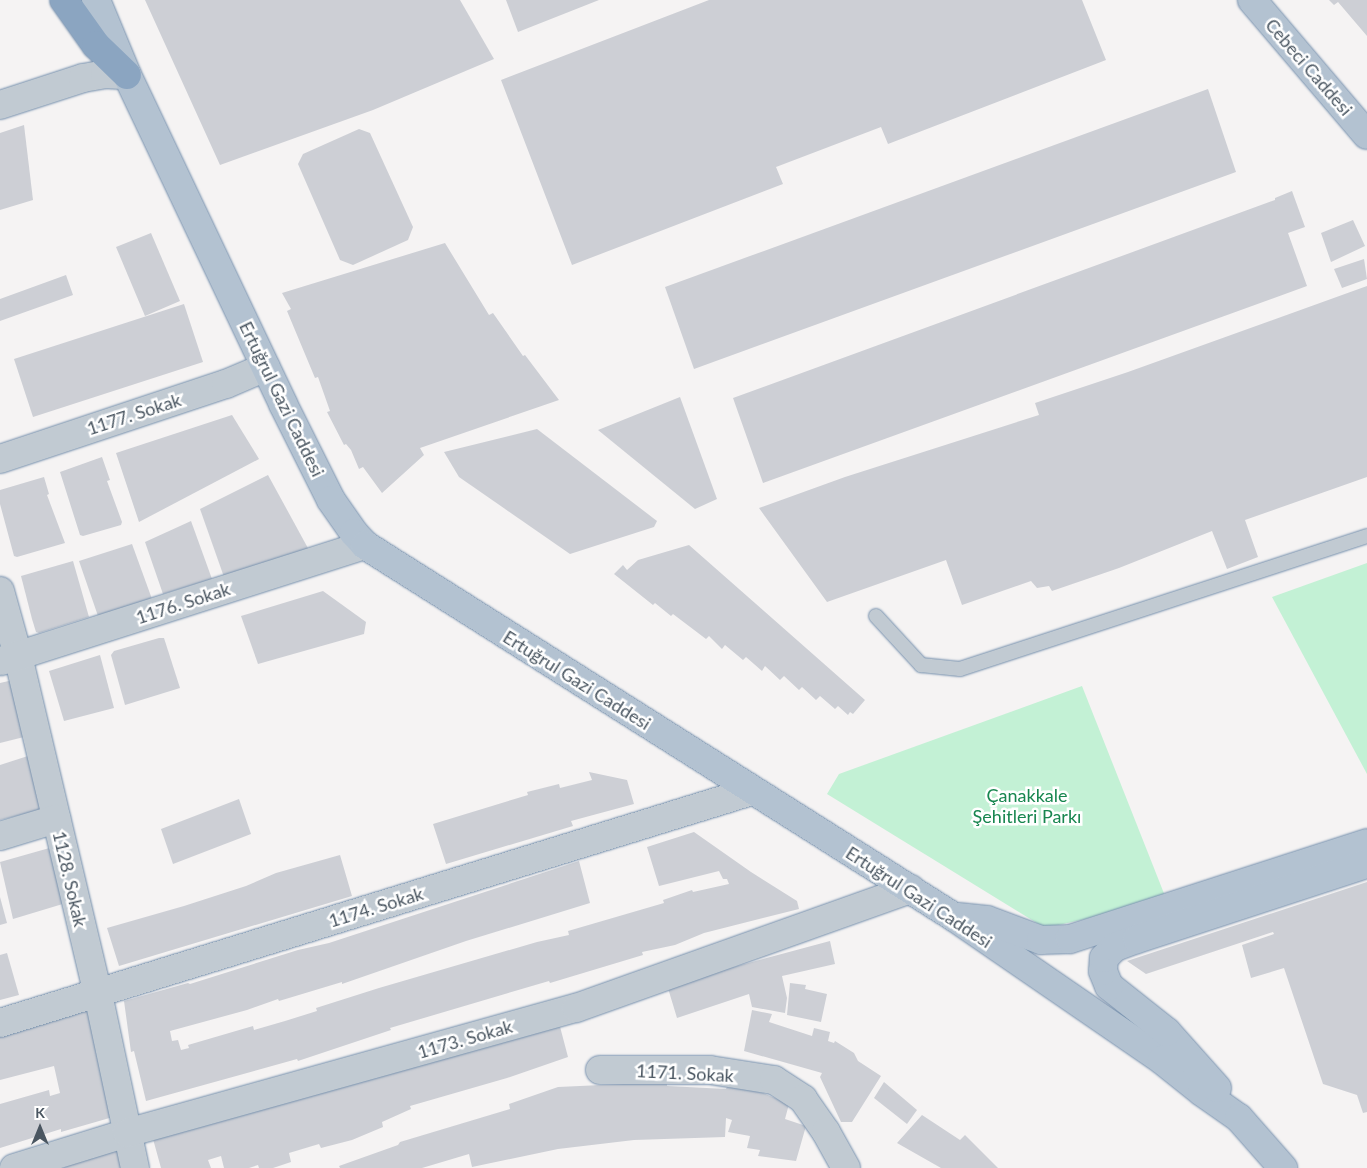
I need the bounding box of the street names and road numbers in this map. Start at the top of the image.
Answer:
street label: Cebeci Caddesi [1261,14,1357,120]
street label: Ertuğrul Gazi Caddesi [235,318,329,480]
street label: 1177. Sokak [84,389,184,439]
street label: 1176. Sokak [133,578,233,628]
street label: Ertuğrul Gazi Caddesi [499,626,655,734]
street label: 1128. Sokak [48,829,92,929]
street label: Ertuğrul Gazi Caddesi [842,842,996,952]
street label: 1174. Sokak [326,882,426,932]
street label: 1173. Sokak [415,1015,515,1063]
street label: 1171. Sokak [636,1060,734,1086]

